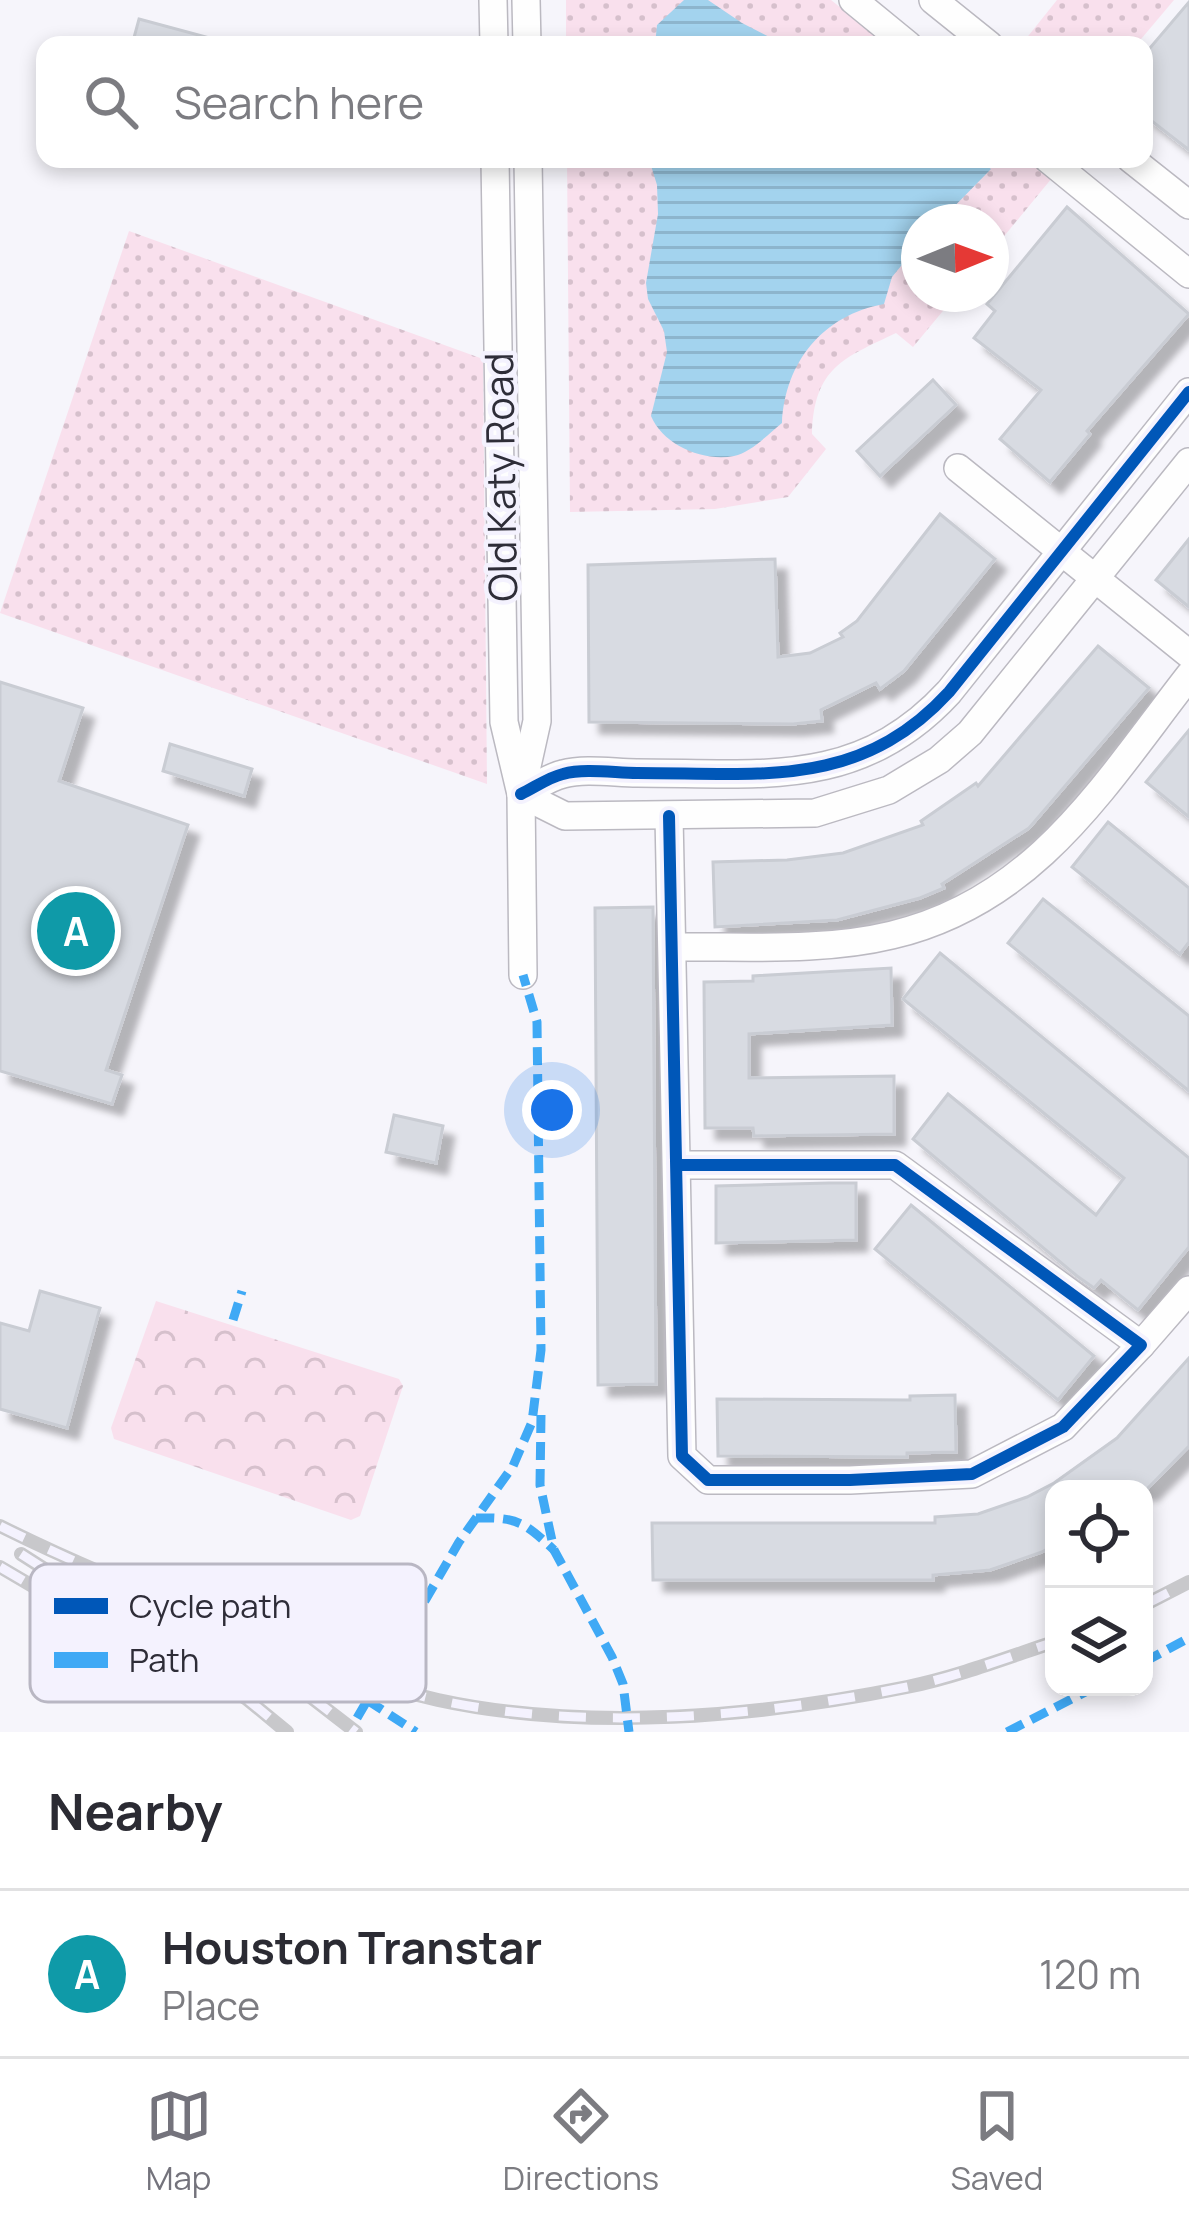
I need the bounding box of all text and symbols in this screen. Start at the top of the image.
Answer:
search box [36,36,1153,168]
icon: search [78,69,144,135]
text: Search here [174,71,424,133]
north arrow [901,204,1009,312]
street label: Old Katy Road [471,352,529,602]
pin: A [37,886,115,976]
your location [522,1080,582,1140]
map controls [1045,1480,1153,1696]
button: locate [1045,1480,1153,1588]
legend [30,1564,426,1702]
text: Cycle path [129,1583,291,1628]
button: layers [1045,1588,1153,1696]
text: Path [129,1637,199,1682]
text: Nearby [48,1776,223,1845]
text: Houston Transtar [162,1916,542,1978]
text: A [74,1947,100,2001]
text: 120 m [1039,1947,1141,2001]
text: Place [162,1978,260,2032]
tab: Map [146,2083,212,2200]
tab: Directions [503,2083,659,2200]
tab: Saved [950,2083,1043,2200]

